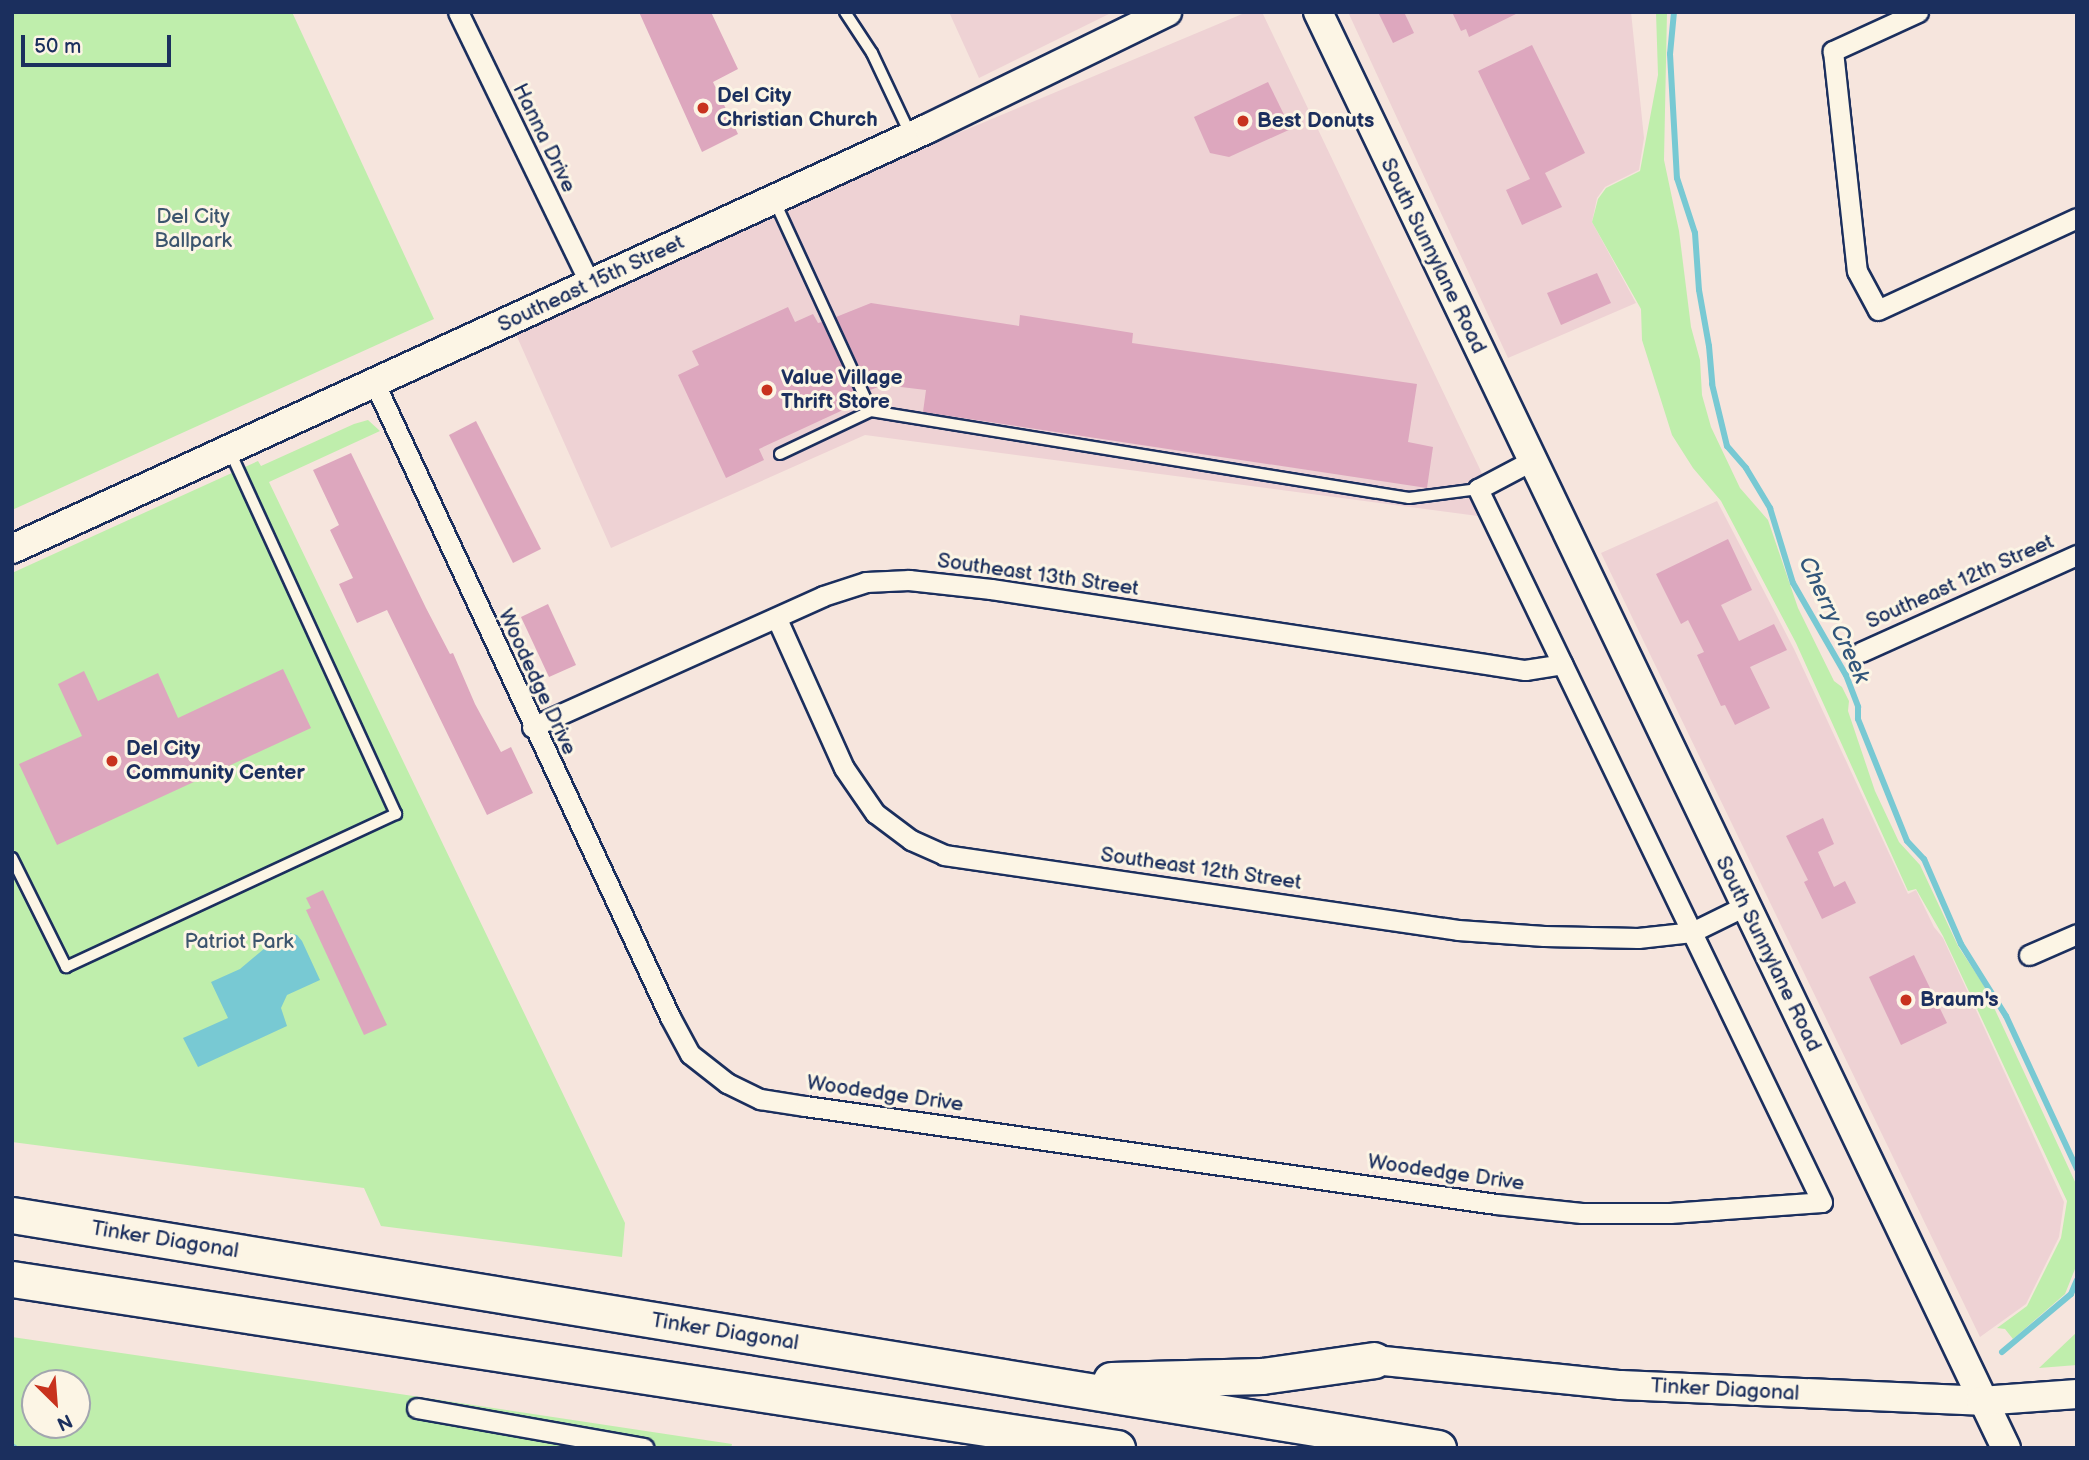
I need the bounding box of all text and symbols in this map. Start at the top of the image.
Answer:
scale bar [24,21,175,65]
text: 50 m [34,34,81,59]
street label: Hanna Drive [507,80,581,196]
place label: Del City Christian Church [717,83,878,133]
marker: Del City Christian Church [695,100,711,116]
place label: Best Donuts [1257,108,1374,134]
marker: Best Donuts [1235,113,1251,129]
street label: South Sunnylane Road [1375,154,1491,358]
park label: Del City Ballpark [154,204,232,254]
street label: Southeast 15th Street [494,230,688,338]
place label: Value Village Thrift Store [781,365,904,415]
marker: Value Village Thrift Store [759,382,775,398]
street label: Southeast 12th Street [1862,529,2058,635]
street label: Southeast 13th Street [936,548,1140,602]
water label: Cherry Creek [1792,551,1876,689]
street label: Woodedge Drive [492,605,582,759]
place label: Del City Community Center [126,736,305,786]
marker: Del City Community Center [104,753,120,769]
street label: Southeast 12th Street [1099,842,1303,896]
street label: South Sunnylane Road [1710,852,1826,1056]
park label: Patriot Park [184,929,294,955]
place label: Braum's [1920,987,1999,1013]
marker: Braum's [1898,992,1914,1008]
street label: Woodedge Drive [805,1071,965,1117]
street label: Woodedge Drive [1366,1150,1526,1196]
street label: Tinker Diagonal [90,1216,240,1264]
street label: Tinker Diagonal [650,1308,800,1356]
north arrow [21,1369,91,1439]
street label: Tinker Diagonal [1650,1374,1800,1406]
text: N [53,1408,76,1435]

